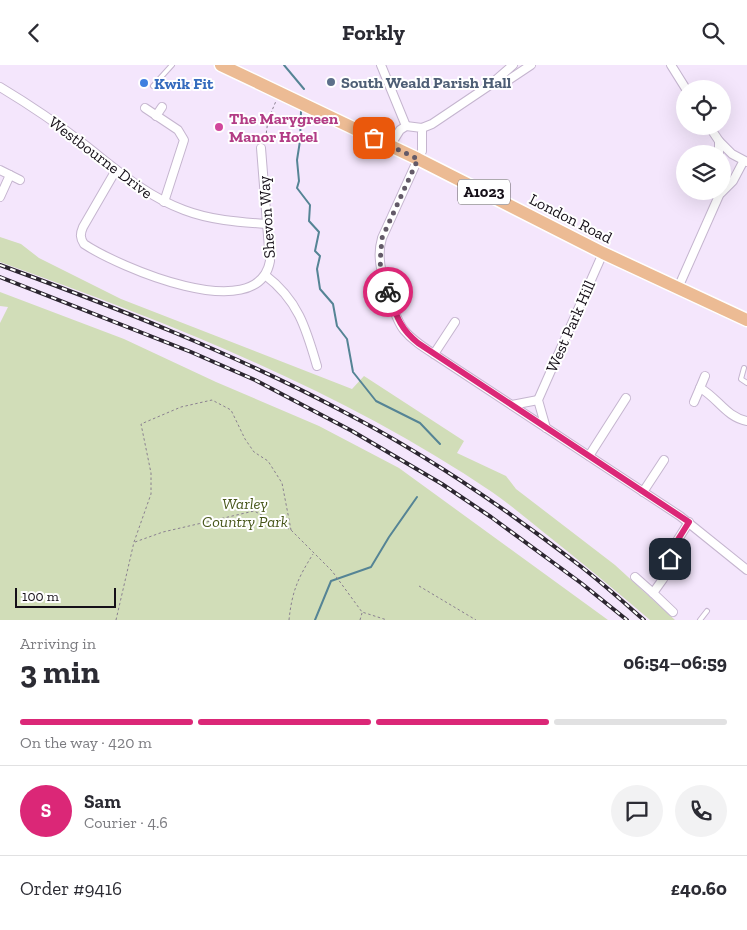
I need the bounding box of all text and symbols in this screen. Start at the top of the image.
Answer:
icon: back [20,19,48,47]
text: Forkly [342,19,405,46]
icon: search [699,19,727,47]
place label: South Weald Parish Hall [341,73,512,92]
place label: Kwik Fit [154,74,214,93]
marker: South Weald Parish Hall [325,76,337,88]
marker: Kwik Fit [138,77,150,89]
map controls [676,80,731,200]
button: locate [676,80,731,135]
place label: The Marygreen Manor Hotel [229,109,339,146]
street label: Westbourne Drive [45,112,156,203]
pin [353,117,395,159]
marker: The Marygreen Manor Hotel [213,121,225,133]
icon: bag [360,124,388,152]
button: layers [676,145,731,200]
street label: Shevon Way [254,174,279,259]
road number: A1023 [458,179,510,205]
street label: London Road [526,189,615,248]
courier [363,267,413,317]
street label: West Park Hill [542,277,599,375]
icon: bike [374,278,402,306]
park label: Warley Country Park [202,494,288,531]
pin [649,538,691,580]
icon: home [656,545,684,573]
scale bar [15,585,116,608]
text: 100 m [22,588,59,605]
text: Arriving in [20,634,96,653]
text: 06:54–06:59 [623,651,727,674]
text: 3 min [20,653,100,691]
text: On the way · 420 m [20,733,152,752]
button: chat [611,785,663,837]
button: phone [675,785,727,837]
text: Sam [84,790,121,813]
text: S [41,799,51,822]
text: Courier · 4.6 [84,813,168,832]
text: Order #9416 [20,877,122,900]
text: £40.60 [671,877,727,900]

